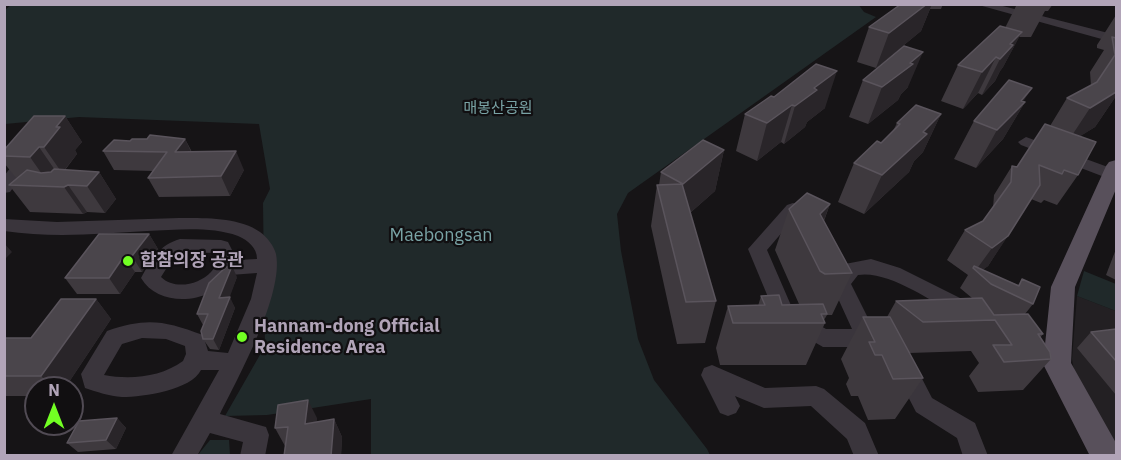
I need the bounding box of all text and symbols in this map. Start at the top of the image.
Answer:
park label: 매봉산공원 [464,100,532,118]
park label: Maebongsan [390,225,492,247]
place label: 합참의장 공관 [140,250,244,272]
marker: 합참의장 공관 [121,254,135,268]
place label: Hannam-dong Official Residence Area [254,316,440,358]
marker: Hannam-dong Official Residence Area [235,330,249,344]
north arrow [24,376,84,436]
text: N [48,380,60,400]

